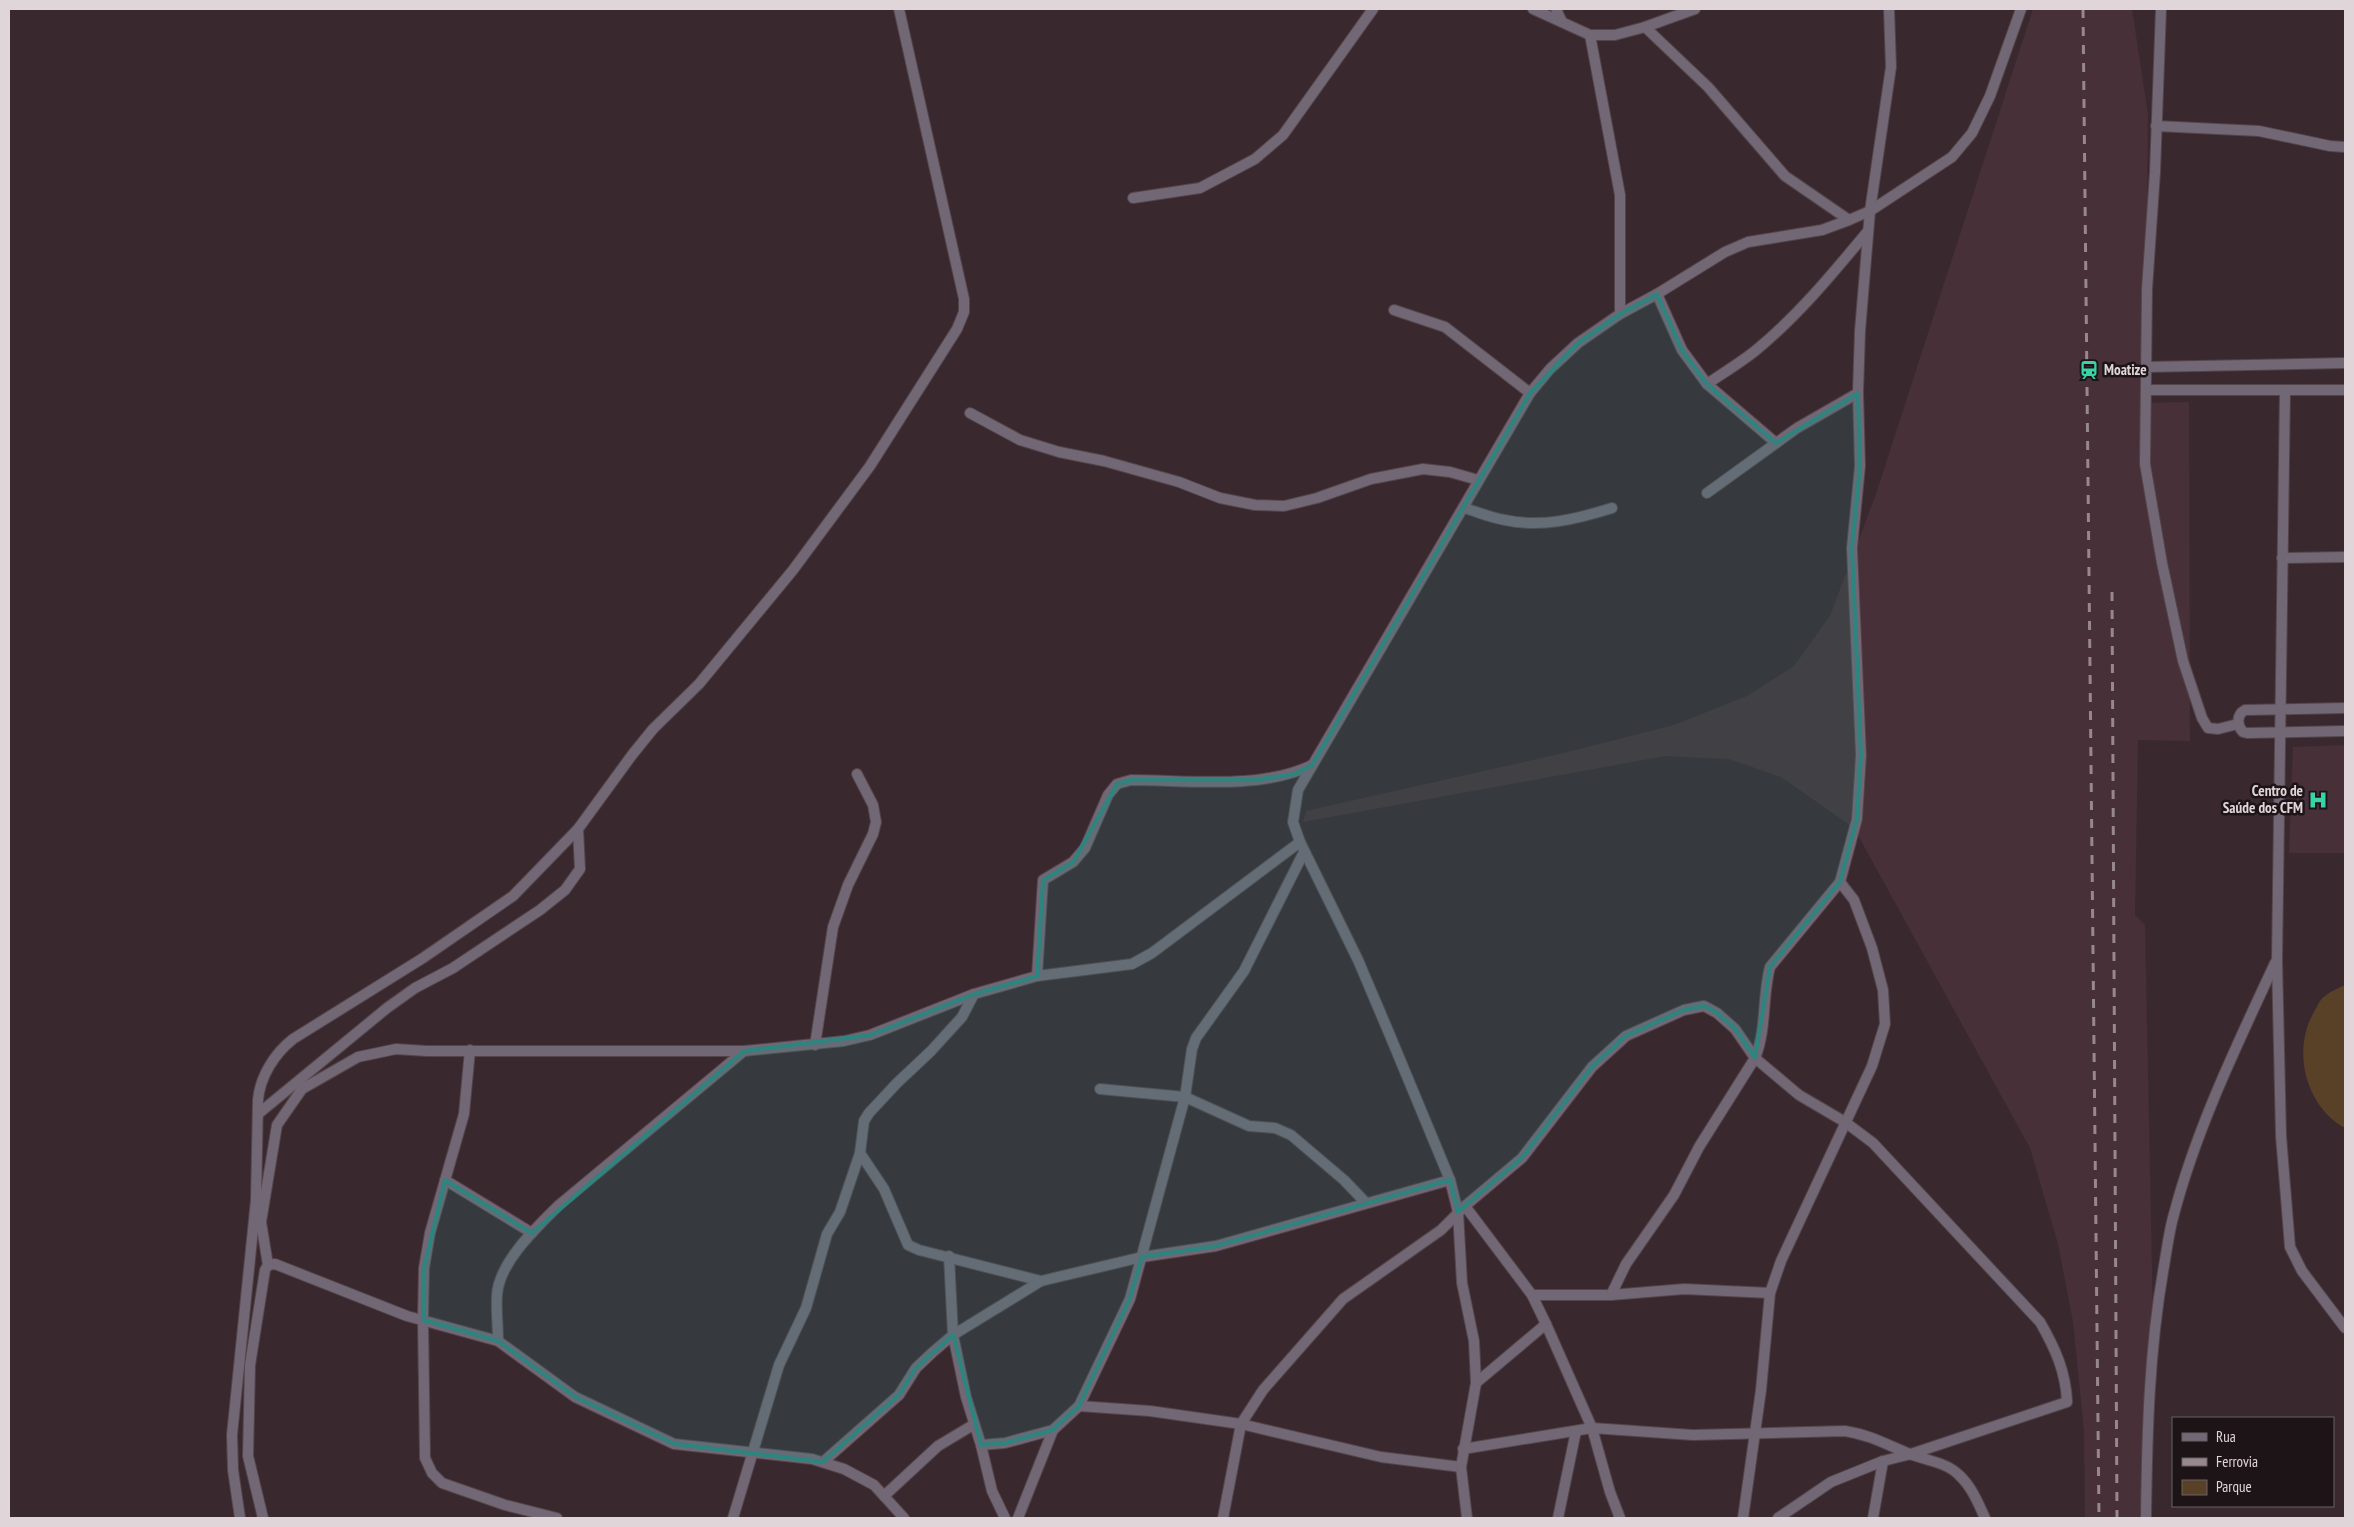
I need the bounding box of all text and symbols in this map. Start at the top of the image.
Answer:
station icon: Moatize [2078,359,2100,381]
place label: Moatize [2104,360,2147,379]
place label: Centro de Saúde dos CFM [2223,781,2303,817]
hospital icon: Centro de Saúde dos CFM [2307,789,2329,811]
legend [2172,1417,2334,1507]
text: Rua [2216,1427,2236,1446]
text: Ferrovia [2216,1452,2258,1471]
text: Parque [2216,1477,2252,1496]

